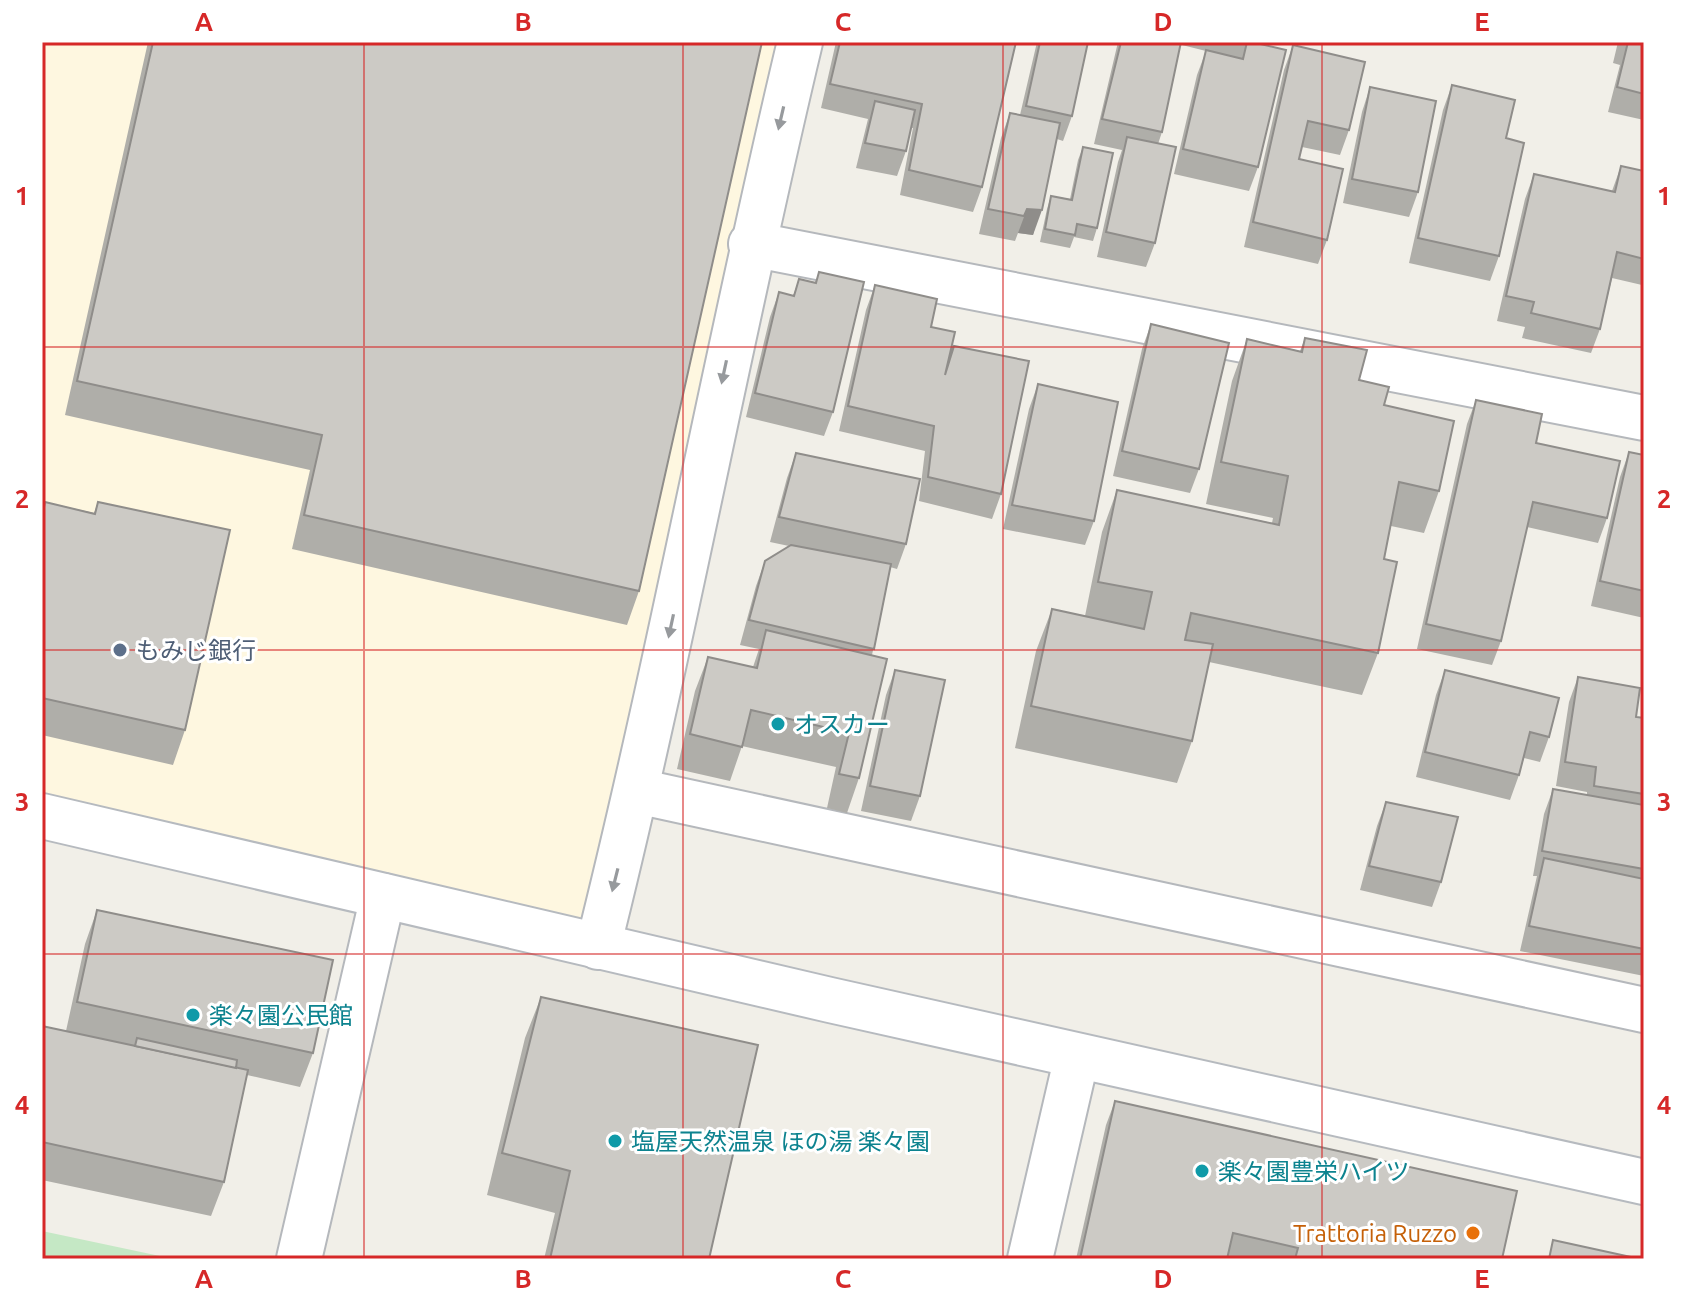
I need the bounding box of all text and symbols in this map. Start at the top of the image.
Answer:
text: A [195,7,214,36]
text: B [514,7,532,36]
text: C [835,7,852,36]
text: D [1154,7,1172,36]
text: E [1474,7,1490,36]
one-way arrow [775,105,787,130]
text: 1 [15,181,29,210]
text: 1 [1657,181,1671,210]
one-way arrow [718,359,730,384]
text: 2 [15,484,29,513]
text: 2 [1657,484,1671,513]
one-way arrow [664,614,677,639]
place label: もみじ銀行 [136,637,256,664]
marker: もみじ銀行 [111,641,129,659]
place label: オスカー [794,711,890,738]
marker: オスカー [769,715,787,733]
text: 3 [15,787,29,816]
text: 3 [1657,787,1671,816]
one-way arrow [608,867,620,892]
place label: 楽々園公民館 [209,1002,353,1029]
marker: 楽々園公民館 [184,1006,202,1024]
text: 4 [15,1090,29,1119]
text: 4 [1657,1090,1671,1119]
place label: 塩屋天然温泉 ほの湯 楽々園 [631,1128,930,1155]
marker: 塩屋天然温泉 ほの湯 楽々園 [606,1132,624,1150]
place label: 楽々園豊栄ハイツ [1218,1158,1410,1185]
marker: 楽々園豊栄ハイツ [1193,1162,1211,1180]
place label: Trattoria Ruzzo [1293,1220,1457,1247]
marker: Trattoria Ruzzo [1464,1224,1482,1242]
text: A [195,1264,214,1293]
text: B [514,1264,532,1293]
text: C [835,1264,852,1293]
text: D [1154,1264,1172,1293]
text: E [1474,1264,1490,1293]

